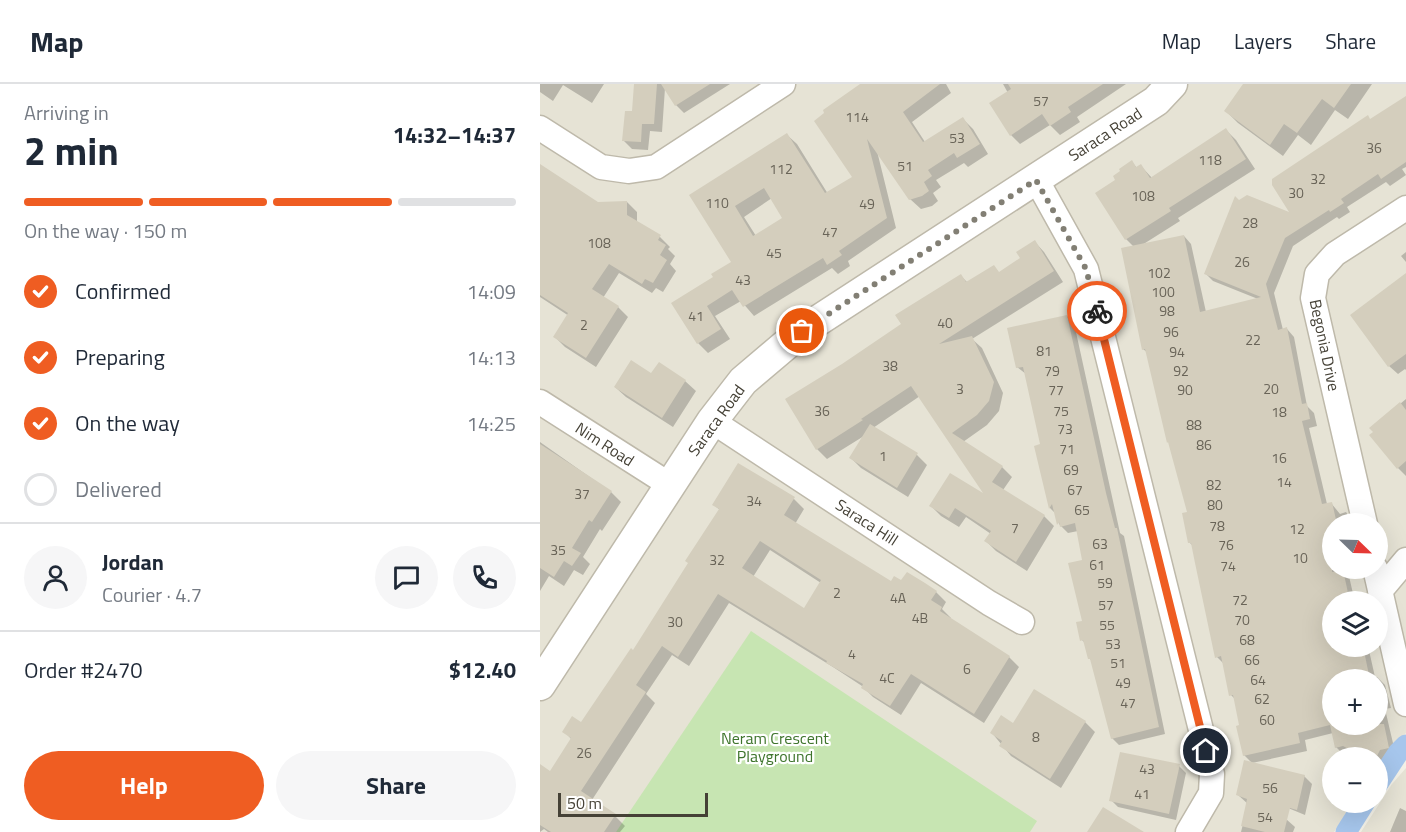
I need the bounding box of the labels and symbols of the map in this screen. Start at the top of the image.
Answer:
house number: 57 [1033,90,1049,111]
street label: Saraca Road [1063,101,1147,167]
house number: 114 [845,106,869,127]
house number: 53 [949,127,965,148]
house number: 36 [1366,137,1382,158]
house number: 118 [1198,149,1222,170]
house number: 51 [897,155,913,176]
house number: 112 [769,158,793,179]
house number: 32 [1310,168,1326,189]
house number: 30 [1288,182,1304,203]
house number: 108 [1131,185,1155,206]
house number: 110 [705,192,729,213]
house number: 49 [859,193,875,214]
house number: 28 [1242,212,1258,233]
house number: 47 [822,221,838,242]
house number: 108 [587,232,611,253]
house number: 45 [766,242,782,263]
house number: 26 [1234,251,1250,272]
house number: 102 [1147,262,1171,283]
house number: 43 [735,269,751,290]
courier [1067,281,1127,341]
house number: 100 [1151,281,1175,302]
street label: Begonia Drive [1304,297,1346,393]
house number: 98 [1159,300,1175,321]
house number: 41 [688,305,704,326]
pin [776,305,827,356]
house number: 40 [937,312,953,333]
house number: 2 [580,314,588,335]
house number: 96 [1163,321,1179,342]
house number: 22 [1245,329,1261,350]
house number: 81 [1036,340,1052,361]
house number: 94 [1169,341,1185,362]
house number: 38 [882,355,898,376]
house number: 79 [1044,360,1060,381]
house number: 92 [1173,360,1189,381]
house number: 3 [956,378,964,399]
house number: 20 [1263,378,1279,399]
street label: Saraca Road [682,379,750,461]
house number: 77 [1048,379,1064,400]
house number: 90 [1177,379,1193,400]
house number: 36 [814,400,830,421]
house number: 75 [1053,400,1069,421]
house number: 18 [1271,401,1287,422]
house number: 88 [1186,414,1202,435]
street label: Nim Road [571,416,639,472]
house number: 73 [1057,418,1073,439]
house number: 86 [1196,434,1212,455]
house number: 71 [1059,438,1075,459]
house number: 1 [879,445,887,466]
house number: 16 [1271,447,1287,468]
house number: 69 [1063,459,1079,480]
house number: 14 [1276,471,1292,492]
house number: 82 [1206,474,1222,495]
house number: 67 [1067,479,1083,500]
house number: 37 [574,483,590,504]
house number: 34 [746,490,762,511]
street label: Saraca Hill [831,493,903,551]
house number: 80 [1207,494,1223,515]
house number: 65 [1074,499,1090,520]
north arrow [1322,513,1388,579]
house number: 78 [1209,515,1225,536]
house number: 7 [1011,517,1019,538]
house number: 12 [1289,518,1305,539]
house number: 63 [1092,533,1108,554]
house number: 76 [1218,534,1234,555]
house number: 35 [550,539,566,560]
house number: 10 [1292,547,1308,568]
house number: 32 [709,549,725,570]
house number: 61 [1089,554,1105,575]
house number: 74 [1220,555,1236,576]
house number: 59 [1097,572,1113,593]
house number: 2 [833,582,841,603]
house number: 4A [890,587,907,608]
house number: 72 [1232,589,1248,610]
house number: 57 [1098,594,1114,615]
house number: 4B [912,607,928,628]
house number: 70 [1234,609,1250,630]
house number: 30 [667,611,683,632]
house number: 55 [1099,614,1115,635]
house number: 68 [1239,629,1255,650]
house number: 53 [1105,633,1121,654]
house number: 4 [848,643,856,664]
house number: 66 [1244,649,1260,670]
house number: 51 [1110,652,1126,673]
house number: 6 [963,658,971,679]
house number: 4C [879,667,895,688]
house number: 64 [1250,669,1266,690]
house number: 49 [1115,672,1131,693]
house number: 62 [1254,688,1270,709]
house number: 47 [1120,692,1136,713]
house number: 60 [1259,709,1275,730]
pin [1180,725,1231,776]
park label: Neram Crescent Playground [721,726,829,768]
house number: 8 [1032,726,1040,747]
house number: 26 [576,742,592,763]
house number: 43 [1139,758,1155,779]
house number: 56 [1262,777,1278,798]
house number: 41 [1134,783,1150,804]
scale bar [558,790,708,818]
house number: 54 [1257,806,1273,827]

